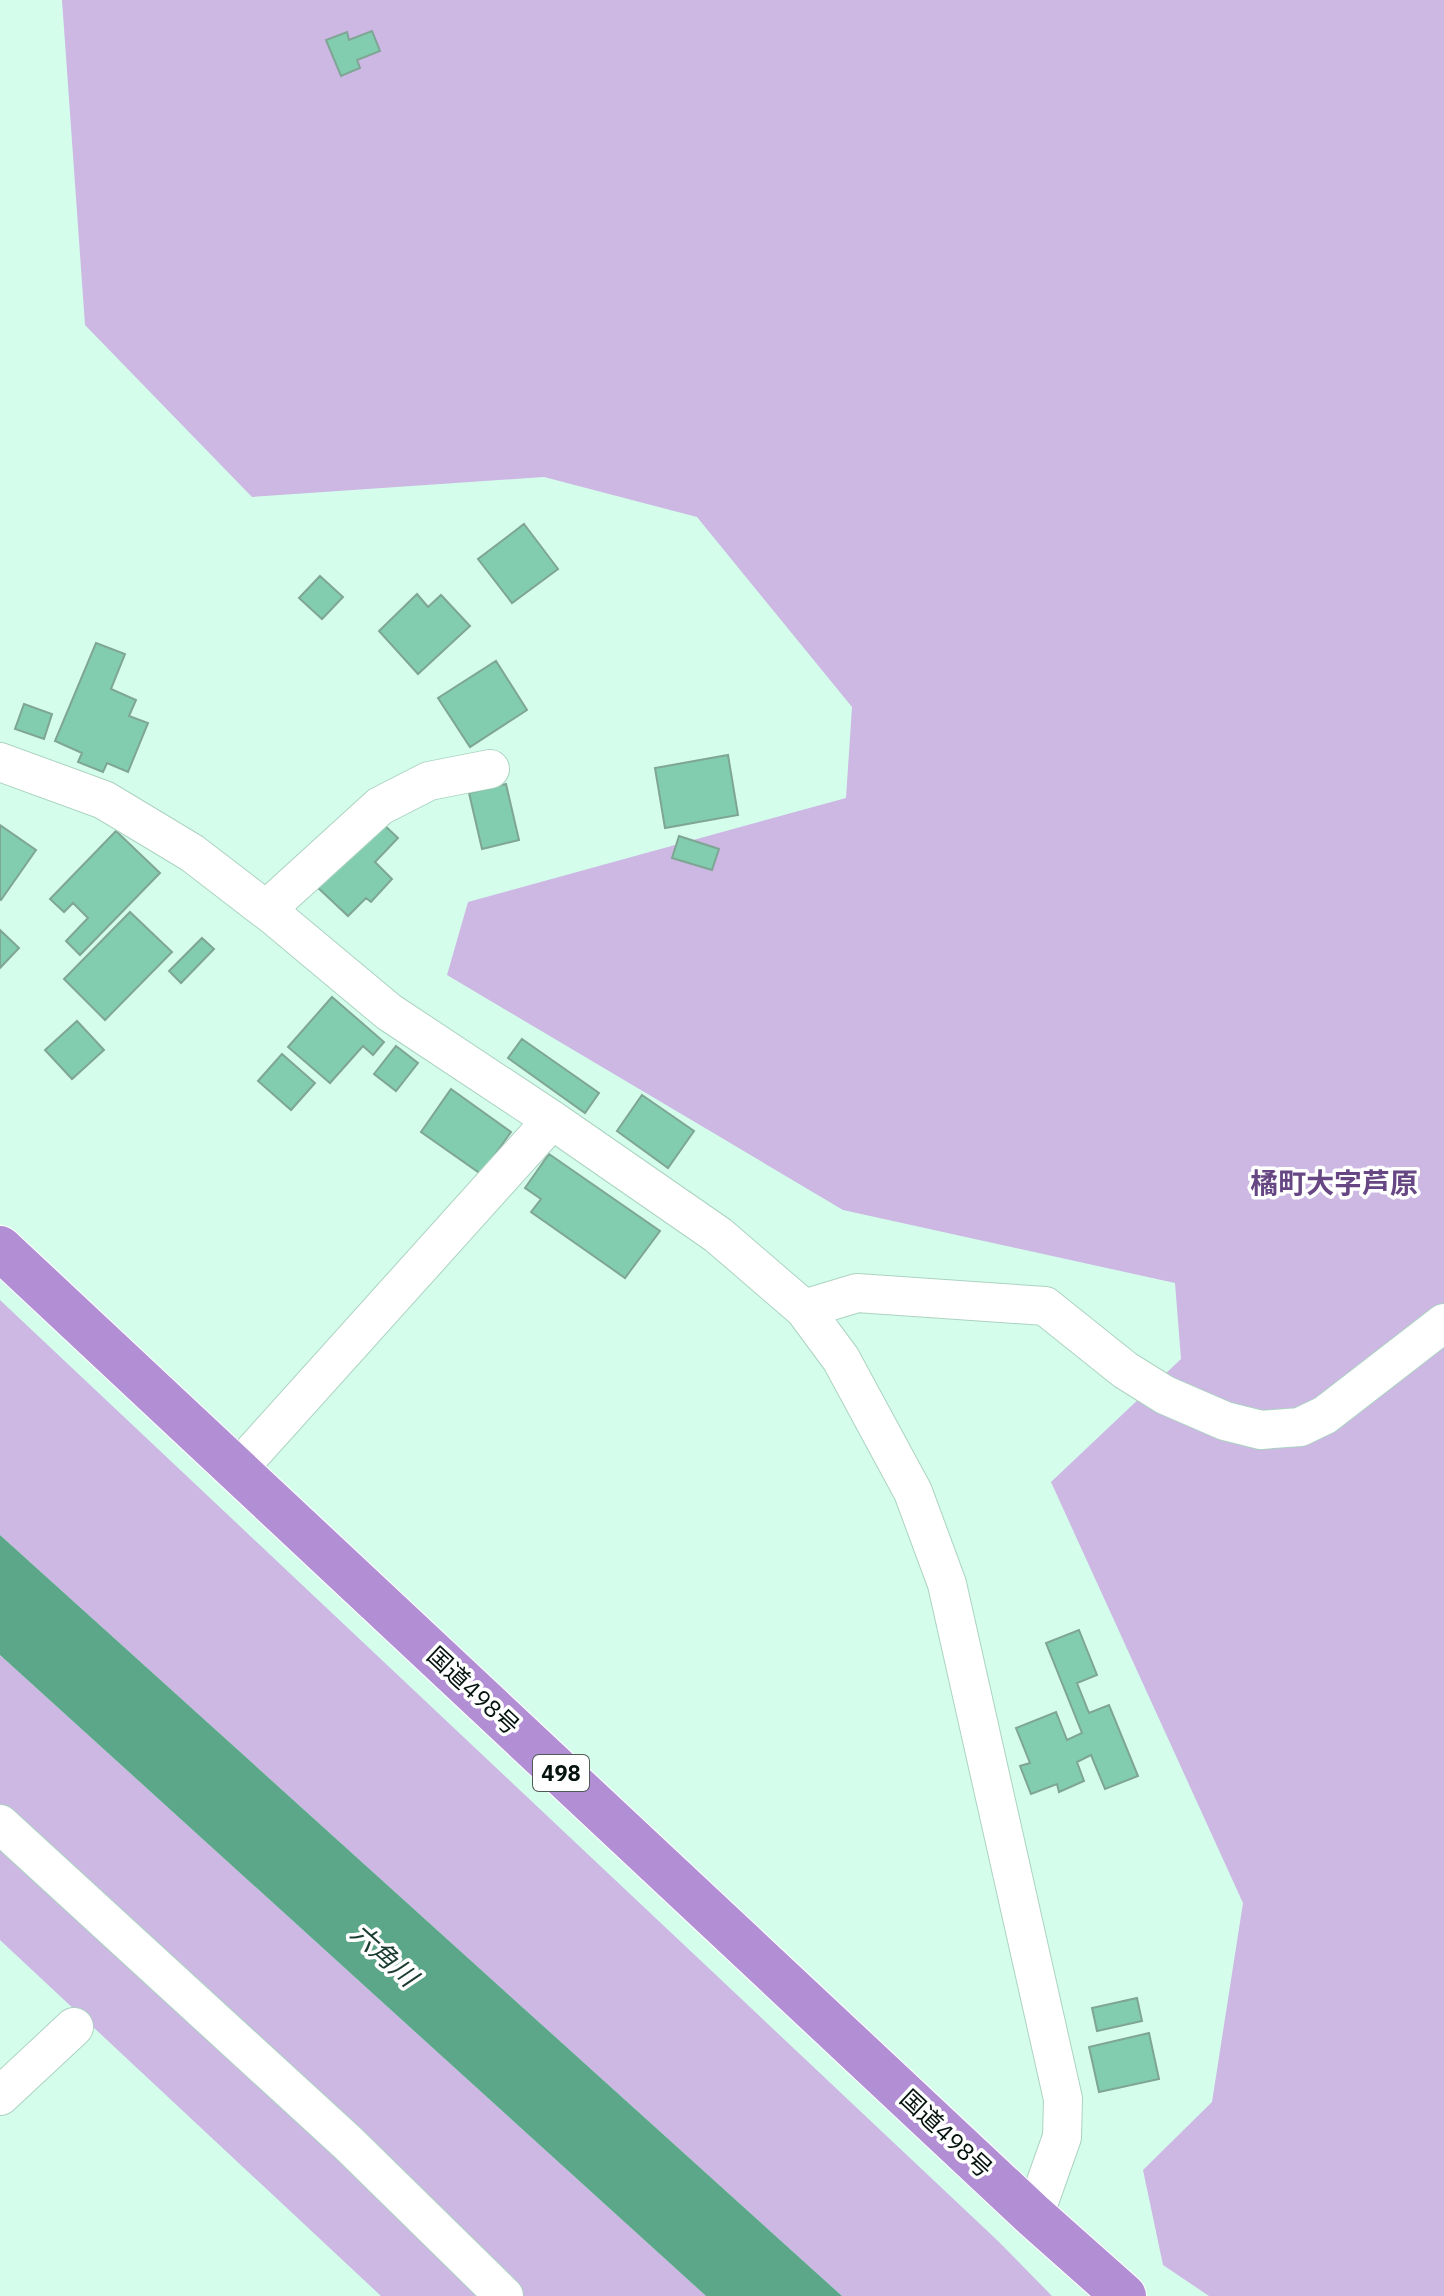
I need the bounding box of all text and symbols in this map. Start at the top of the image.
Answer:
district label: 橘町大字芦原 [1250,1164,1418,1201]
street label: 国道498号 [421,1639,527,1741]
road number: 498 [533,1755,589,1791]
water label: 六角川 [344,1916,427,1995]
street label: 国道498号 [894,2082,1000,2184]

